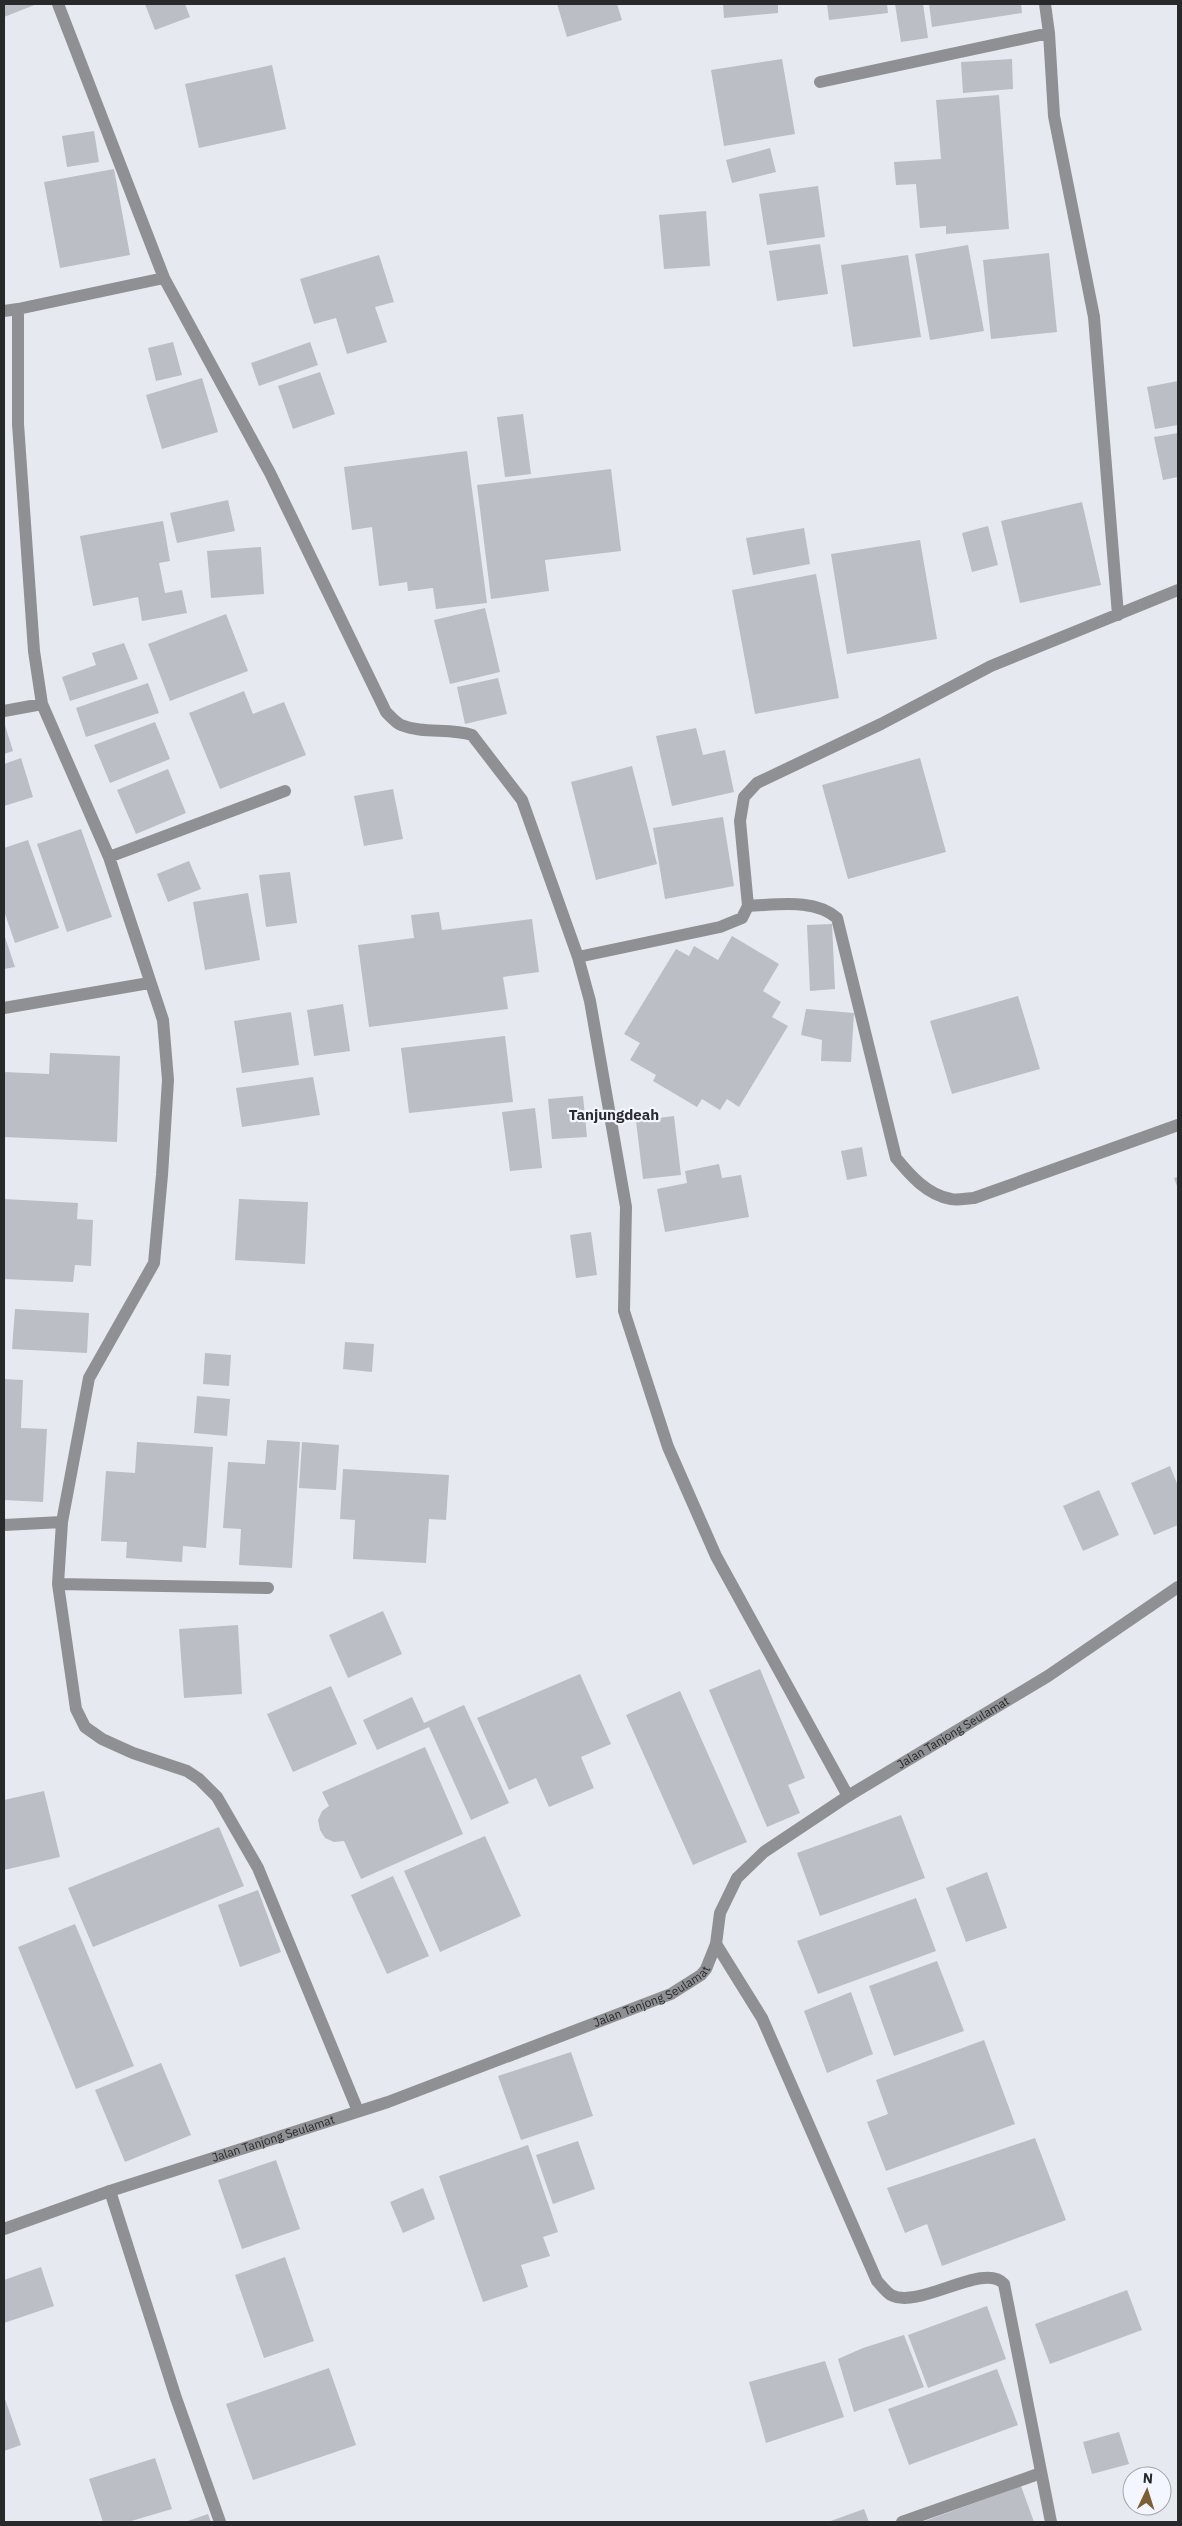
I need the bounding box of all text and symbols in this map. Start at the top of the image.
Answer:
district label: Tanjungdeah [569,1105,659,1124]
street label: Jalan Tanjong Seulamat [894,1693,1012,1772]
street label: Jalan Tanjong Seulamat [591,1964,713,2030]
street label: Jalan Tanjong Seulamat [210,2112,336,2165]
north arrow [1122,2466,1172,2516]
text: N [1142,2469,1154,2487]

